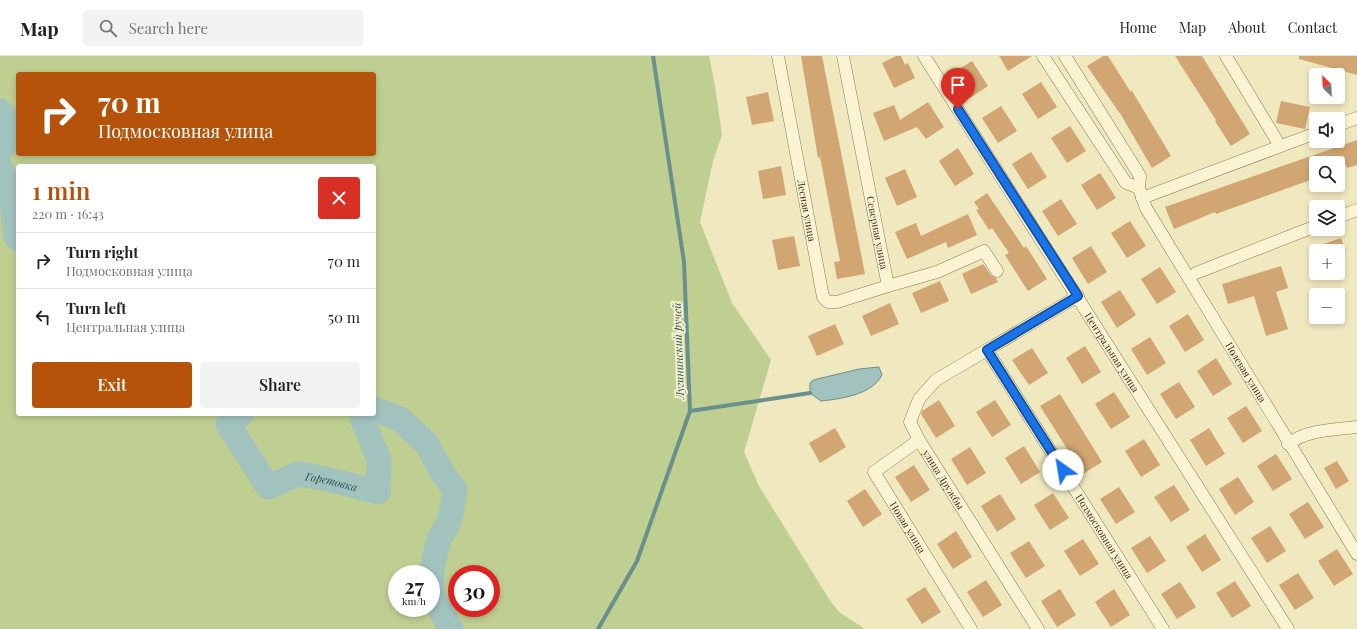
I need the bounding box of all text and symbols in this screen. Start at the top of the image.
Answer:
search box [83,10,363,46]
text: Map [20,15,59,41]
icon: search [97,17,119,39]
text: Search here [129,18,208,38]
text: Home [1119,18,1157,37]
text: Map [1179,18,1206,37]
text: About [1228,18,1266,37]
text: Contact [1288,18,1337,37]
pin [941,68,975,109]
north arrow [1309,68,1345,104]
map controls [1309,68,1345,324]
icon: arrive [947,74,969,96]
text: 70 m [98,83,161,120]
icon: right [32,88,84,140]
button: sound [1309,112,1345,148]
text: Подмосковная улица [98,119,273,143]
button: search [1309,156,1345,192]
text: 1 min [32,174,90,206]
button: close [318,177,360,219]
street label: Лесная улица [794,177,819,242]
street label: Северная улица [864,195,892,270]
button: layers [1309,200,1345,236]
text: 220 m · 16:43 [32,205,104,222]
text: Turn right [66,242,139,262]
button: + [1309,244,1345,280]
icon: right [32,250,54,272]
text: 70 m [328,251,360,271]
text: Подмосковная улица [66,262,193,279]
button: − [1309,288,1345,324]
text: Turn left [66,298,127,318]
water label: Лугининский ручей [669,302,687,401]
icon: left [32,306,54,328]
text: 50 m [328,307,360,327]
street label: Центральная улица [1082,310,1143,395]
text: Центральная улица [66,318,185,335]
street label: Полевая улица [1222,339,1270,405]
button: Exit [32,362,192,408]
button: Share [200,362,360,408]
street label: улица Дружбы [919,446,968,512]
position arrow [1042,449,1084,491]
water label: Горетовка [303,468,360,494]
street label: Подмосковная улица [1073,491,1136,581]
street label: Новая улица [887,499,929,556]
speed limit sign: 30 [448,565,500,617]
text: 27 [404,572,424,599]
text: km/h [402,594,426,608]

